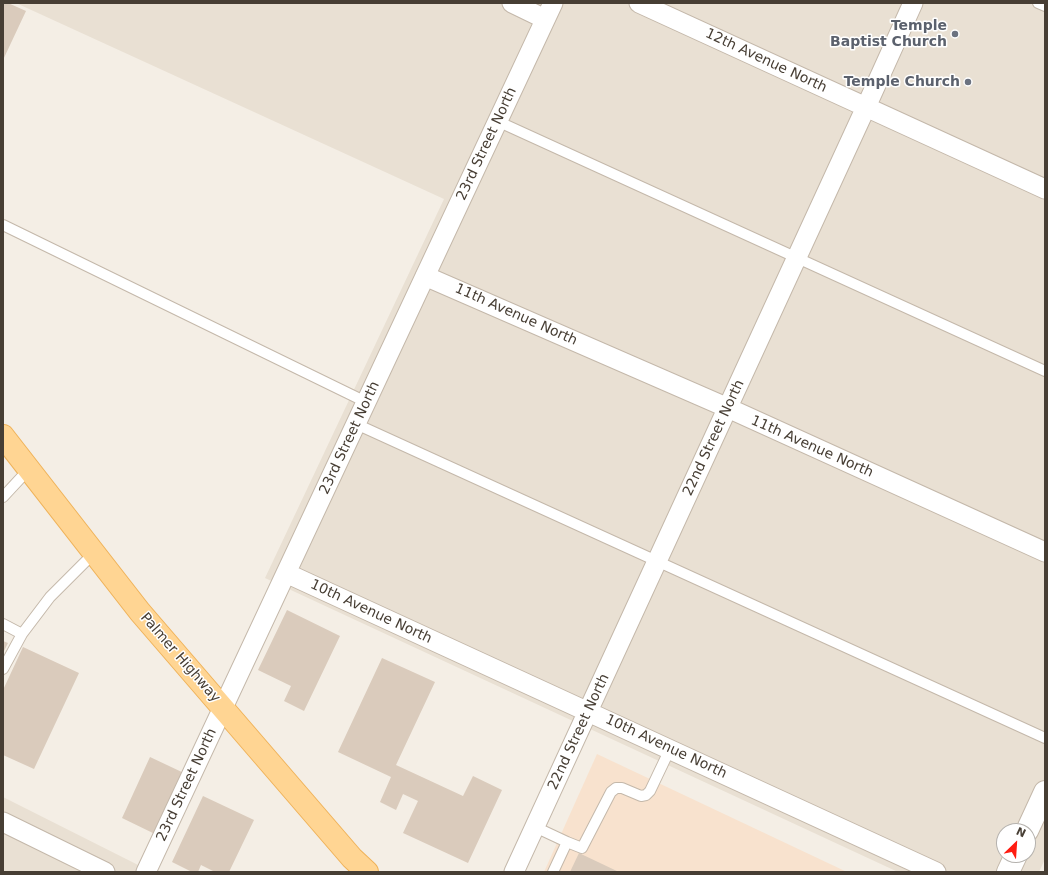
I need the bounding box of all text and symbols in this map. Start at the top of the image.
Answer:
place label: Temple Baptist Church [830,18,947,50]
street label: 12th Avenue North [703,25,829,97]
marker: Temple Baptist Church [950,29,960,39]
place label: Temple Church [844,74,960,90]
marker: Temple Church [963,77,973,87]
street label: 23rd Street North [453,85,521,203]
street label: 11th Avenue North [452,280,580,350]
street label: 22nd Street North [680,377,748,499]
street label: 23rd Street North [316,379,384,497]
street label: 11th Avenue North [748,412,876,482]
street label: 10th Avenue North [308,576,434,648]
street label: Palmer Highway [137,610,223,706]
street label: 22nd Street North [545,671,613,793]
street label: 10th Avenue North [603,711,729,783]
street label: 23rd Street North [153,726,221,844]
north arrow [996,823,1036,863]
text: N [1014,825,1028,840]

